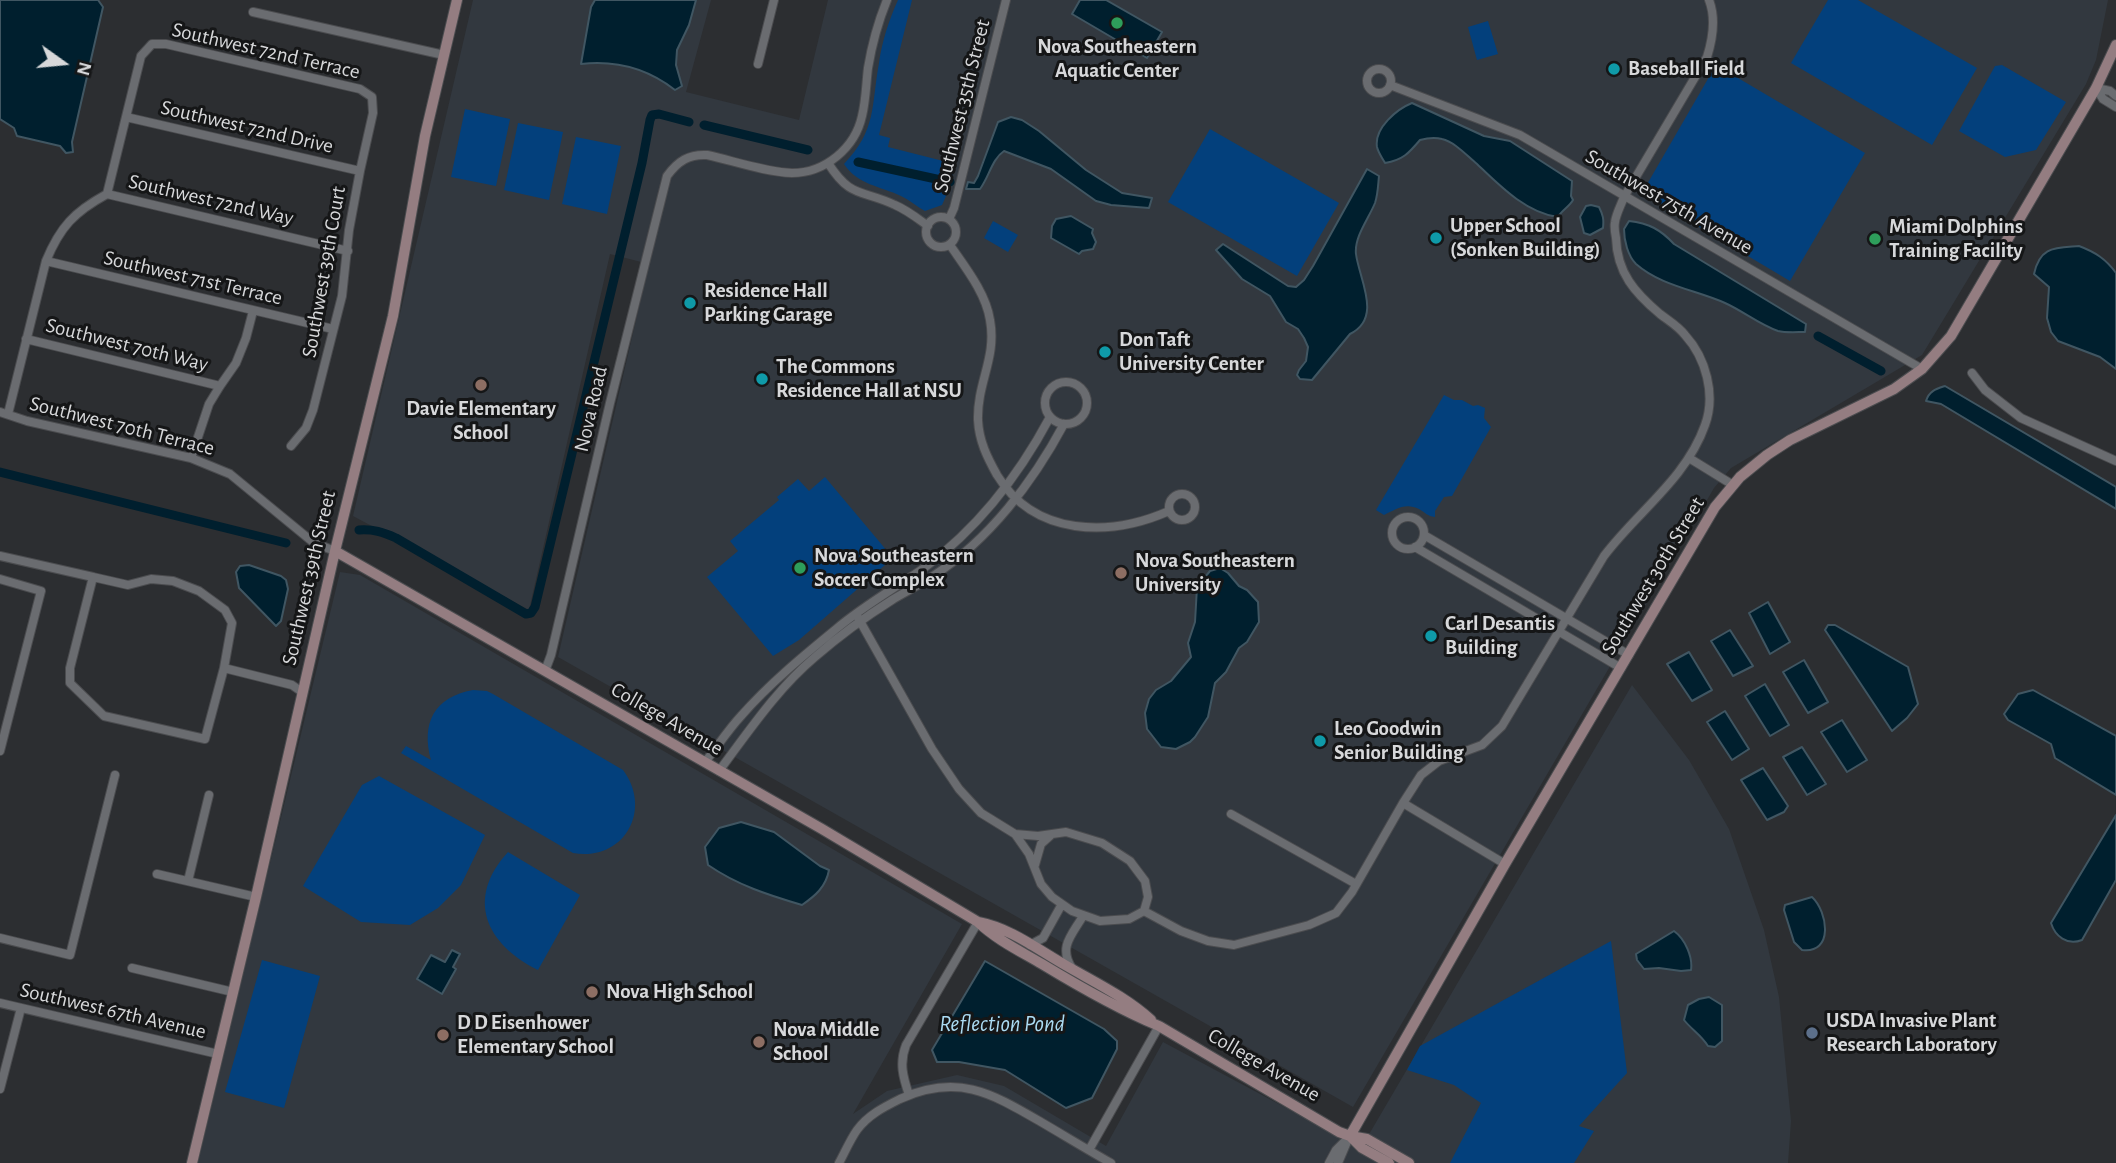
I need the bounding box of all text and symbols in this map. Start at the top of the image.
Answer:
marker: Nova Southeastern Aquatic Center [1109,15,1125,31]
street label: Southwest 72nd Terrace [170,17,362,85]
street label: Southwest 35th Street [928,17,996,195]
north arrow [28,28,98,98]
place label: Nova Southeastern Aquatic Center [1037,34,1197,84]
place label: Baseball Field [1628,56,1745,82]
text: N [73,60,95,77]
marker: Baseball Field [1606,61,1622,77]
street label: Southwest 72nd Drive [158,95,336,159]
street label: Southwest 75th Avenue [1581,144,1757,260]
street label: Southwest 72nd Way [126,169,296,231]
street label: Southwest 39th Court [297,184,351,360]
place label: Upper School (Sonken Building) [1450,213,1600,263]
place label: Miami Dolphins Training Facility [1889,214,2023,264]
marker: Upper School (Sonken Building) [1428,230,1444,246]
marker: Miami Dolphins Training Facility [1867,231,1883,247]
street label: Southwest 71st Terrace [101,245,285,311]
place label: Residence Hall Parking Garage [704,278,833,328]
marker: Residence Hall Parking Garage [682,295,698,311]
street label: Southwest 70th Way [43,313,211,377]
place label: Don Taft University Center [1119,327,1264,377]
marker: Don Taft University Center [1097,344,1113,360]
place label: The Commons Residence Hall at NSU [776,354,962,404]
street label: Nova Road [569,364,613,454]
marker: The Commons Residence Hall at NSU [754,371,770,387]
marker: Davie Elementary School [473,377,489,393]
street label: Southwest 70th Terrace [27,391,217,461]
place label: Davie Elementary School [406,396,556,446]
street label: Southwest 39th Street [277,488,341,668]
street label: Southwest 30th Street [1596,493,1710,659]
place label: Nova Southeastern Soccer Complex [814,543,974,593]
place label: Nova Southeastern University [1135,548,1295,598]
marker: Nova Southeastern Soccer Complex [792,560,808,576]
marker: Nova Southeastern University [1113,565,1129,581]
place label: Carl Desantis Building [1445,611,1555,661]
marker: Carl Desantis Building [1423,628,1439,644]
street label: College Avenue [606,677,728,761]
place label: Leo Goodwin Senior Building [1334,716,1464,766]
marker: Leo Goodwin Senior Building [1312,733,1328,749]
street label: Southwest 67th Avenue [18,977,208,1045]
place label: Nova High School [606,979,753,1005]
marker: Nova High School [584,984,600,1000]
place label: USDA Invasive Plant Research Laboratory [1826,1008,1997,1058]
place label: D D Eisenhower Elementary School [457,1010,614,1060]
water label: Reflection Pond [939,1010,1065,1038]
place label: Nova Middle School [773,1017,879,1067]
street label: College Avenue [1203,1023,1325,1107]
marker: USDA Invasive Plant Research Laboratory [1804,1025,1820,1041]
marker: D D Eisenhower Elementary School [435,1027,451,1043]
marker: Nova Middle School [751,1034,767,1050]

